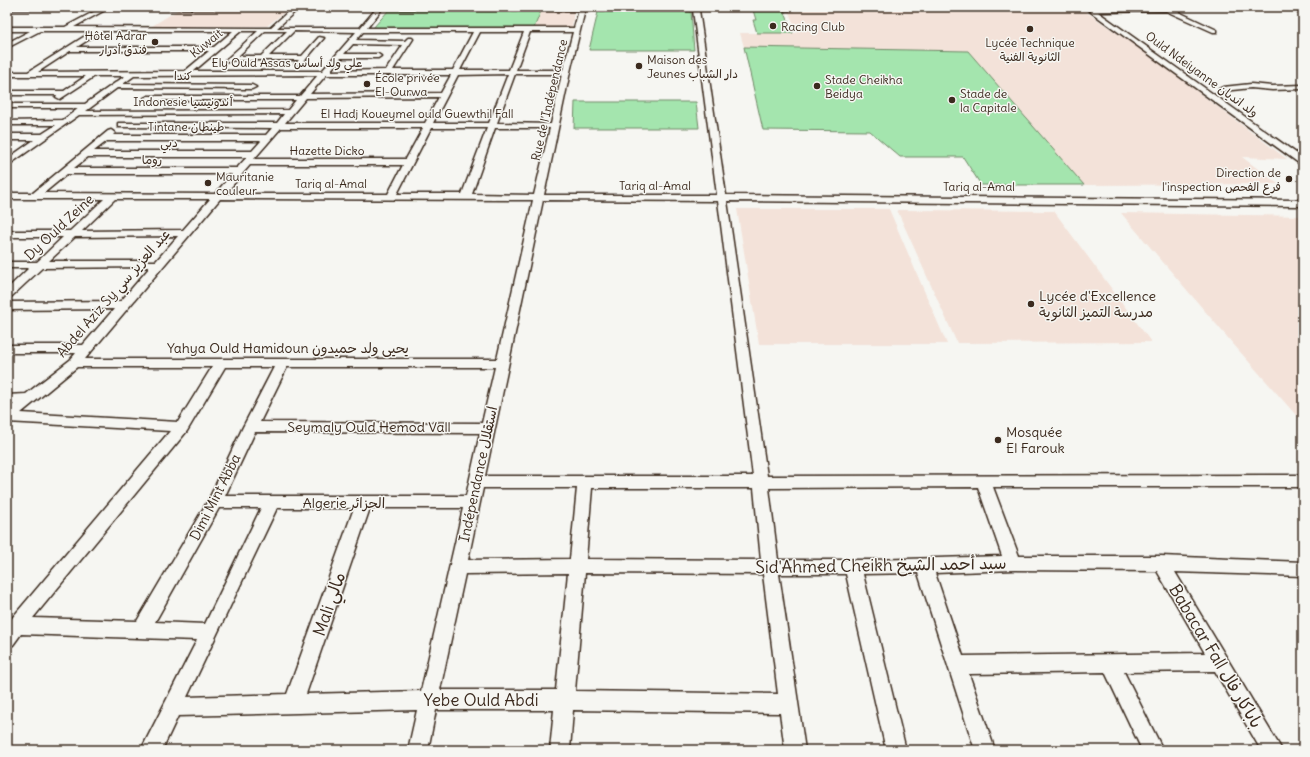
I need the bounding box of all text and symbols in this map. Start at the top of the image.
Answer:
place label: Racing Club [781,19,845,34]
marker: Racing Club [768,21,778,31]
marker: Lycée Technique الثانوية الفنية [1025,24,1035,34]
street label: Kuwait [187,25,225,61]
place label: Hôtel Adrar فندق أدرار [85,28,147,57]
street label: Ould Ndeiyanne ولد انديان [1142,28,1261,121]
place label: Lycée Technique الثانوية الفنية [985,35,1075,65]
marker: Hôtel Adrar فندق أدرار [150,37,160,47]
street label: Rue de l'Indépendance [528,38,570,162]
place label: Maison des Jeunes دار الشباب [647,52,738,82]
street label: Ely Ould Assas علي ولد أساس [212,55,362,74]
marker: Maison des Jeunes دار الشباب [634,61,644,71]
street label: كندا [174,68,192,83]
place label: École privée El-Ourwa [375,70,440,99]
place label: Stade Cheikha Beidya [825,72,903,101]
marker: École privée El-Ourwa [362,79,372,89]
marker: Stade Cheikha Beidya [812,81,822,91]
place label: Stade de la Capitale [960,86,1017,115]
street label: Indonesie أندونيسيا [133,94,233,110]
marker: Stade de la Capitale [947,95,957,105]
street label: El Hadj Koueymel ould Guewthil Fall [321,106,513,121]
street label: Tintane طينطان [148,119,224,134]
street label: دبي [160,135,178,154]
street label: Hazette Dicko [290,143,365,158]
street label: روما [142,152,162,168]
place label: Direction de l'inspection فرع الفحص [1162,165,1281,196]
place label: Mauritanie couleur [216,169,274,198]
marker: Direction de l'inspection فرع الفحص [1284,174,1294,184]
street label: Tariq al-Amal [295,176,367,191]
marker: Mauritanie couleur [203,178,213,188]
street label: Tariq al-Amal [619,178,691,193]
street label: Tariq al-Amal [943,179,1015,194]
street label: Dy Ould Zeine [20,190,98,264]
street label: Abdel Aziz Sy عبد العزيز سي [52,225,177,364]
place label: Lycée d'Excellence مدرسة التميز الثانوية [1039,287,1156,322]
marker: Lycée d'Excellence مدرسة التميز الثانوية [1026,299,1036,309]
street label: Yahya Ould Hamidoun يحيى ولد حميدون [167,339,409,357]
street label: Indépendance استقلال [455,404,501,544]
street label: Seymaly Ould Hemod Vall [287,418,451,436]
place label: Mosquée El Farouk [1006,423,1065,457]
marker: Mosquée El Farouk [993,435,1003,445]
street label: Dimi Mint Abba [185,451,245,543]
street label: Algerie الجزائر [303,494,385,512]
street label: Sid'Ahmed Cheikh سيد أحمد الشيخ [755,552,1007,579]
street label: Mali مالي [308,569,354,640]
street label: Babacar Fall باباكار فال [1164,580,1268,732]
street label: Yebe Ould Abdi [424,689,538,711]

